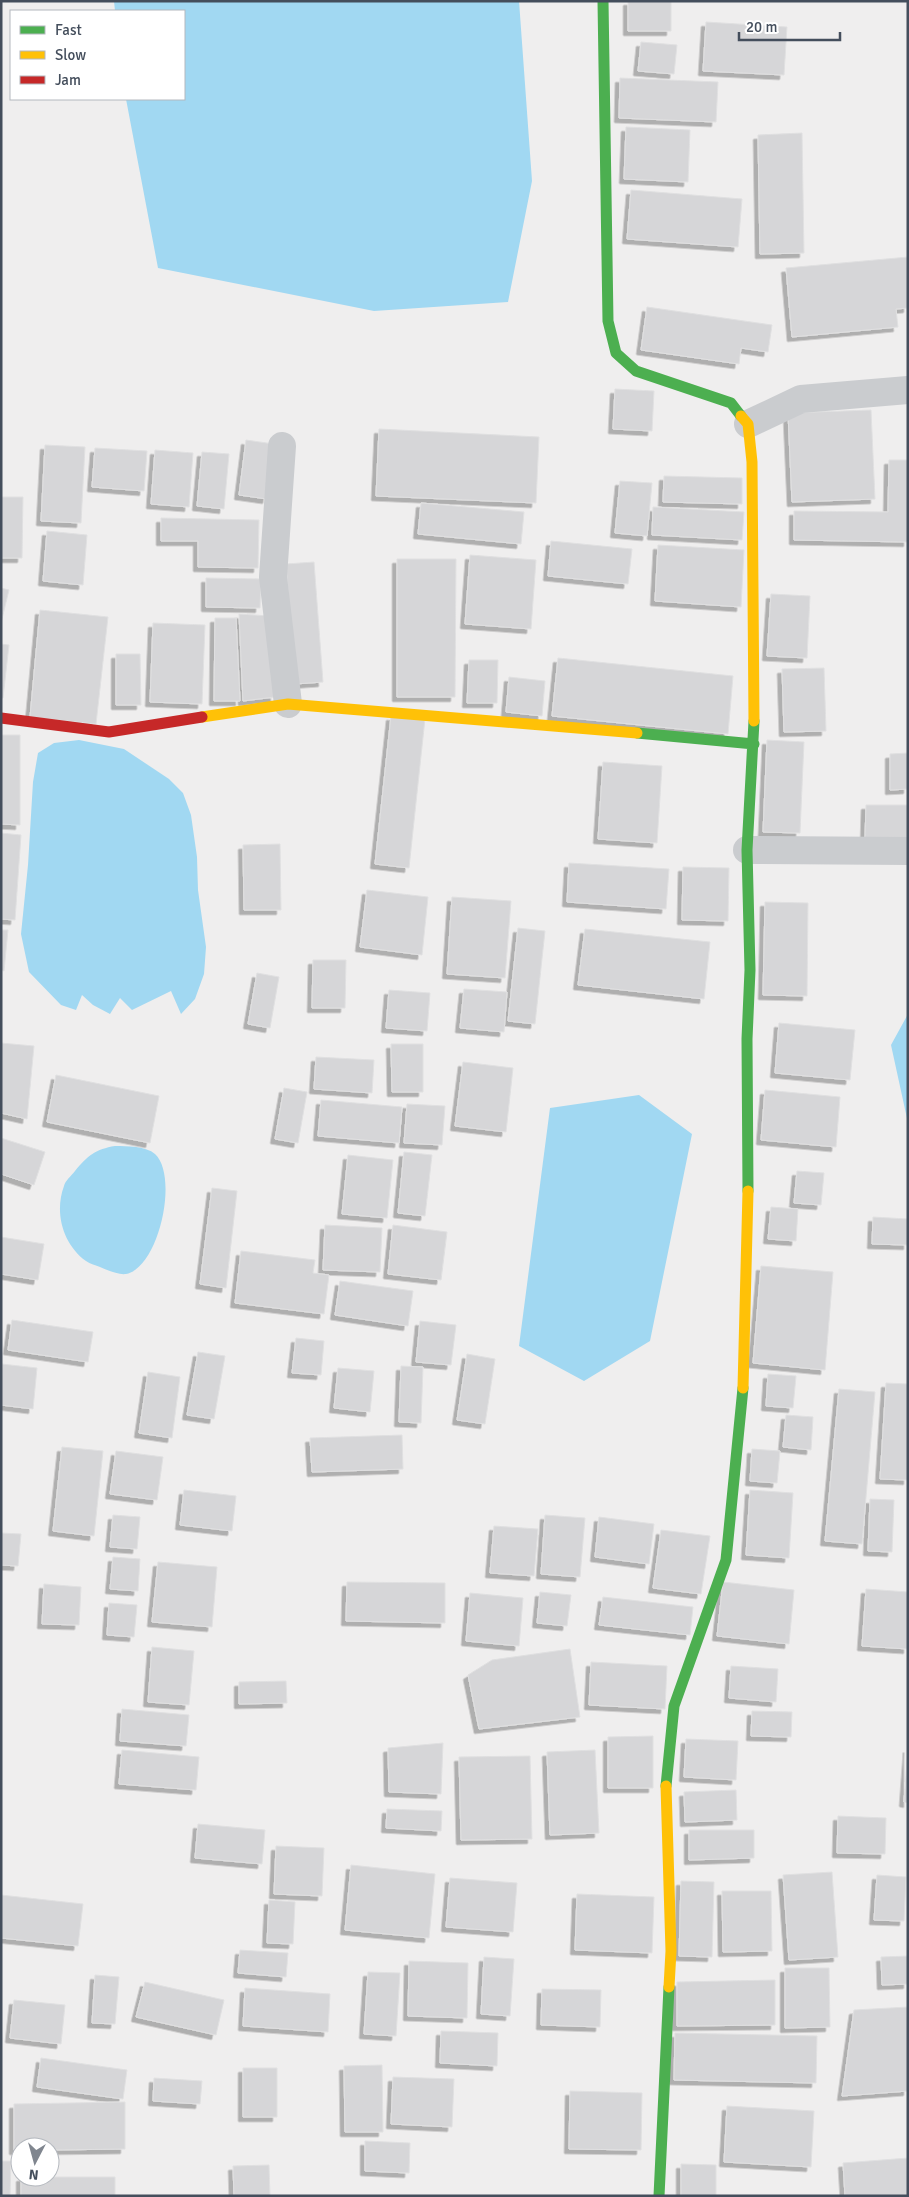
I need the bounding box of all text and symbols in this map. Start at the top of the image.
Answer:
legend [10,10,185,100]
scale bar [739,10,840,42]
text: 20 m [746,18,777,36]
text: Fast [55,21,82,39]
text: Slow [55,46,86,64]
text: Jam [55,71,81,89]
north arrow [10,2137,60,2187]
text: N [28,2165,39,2183]

